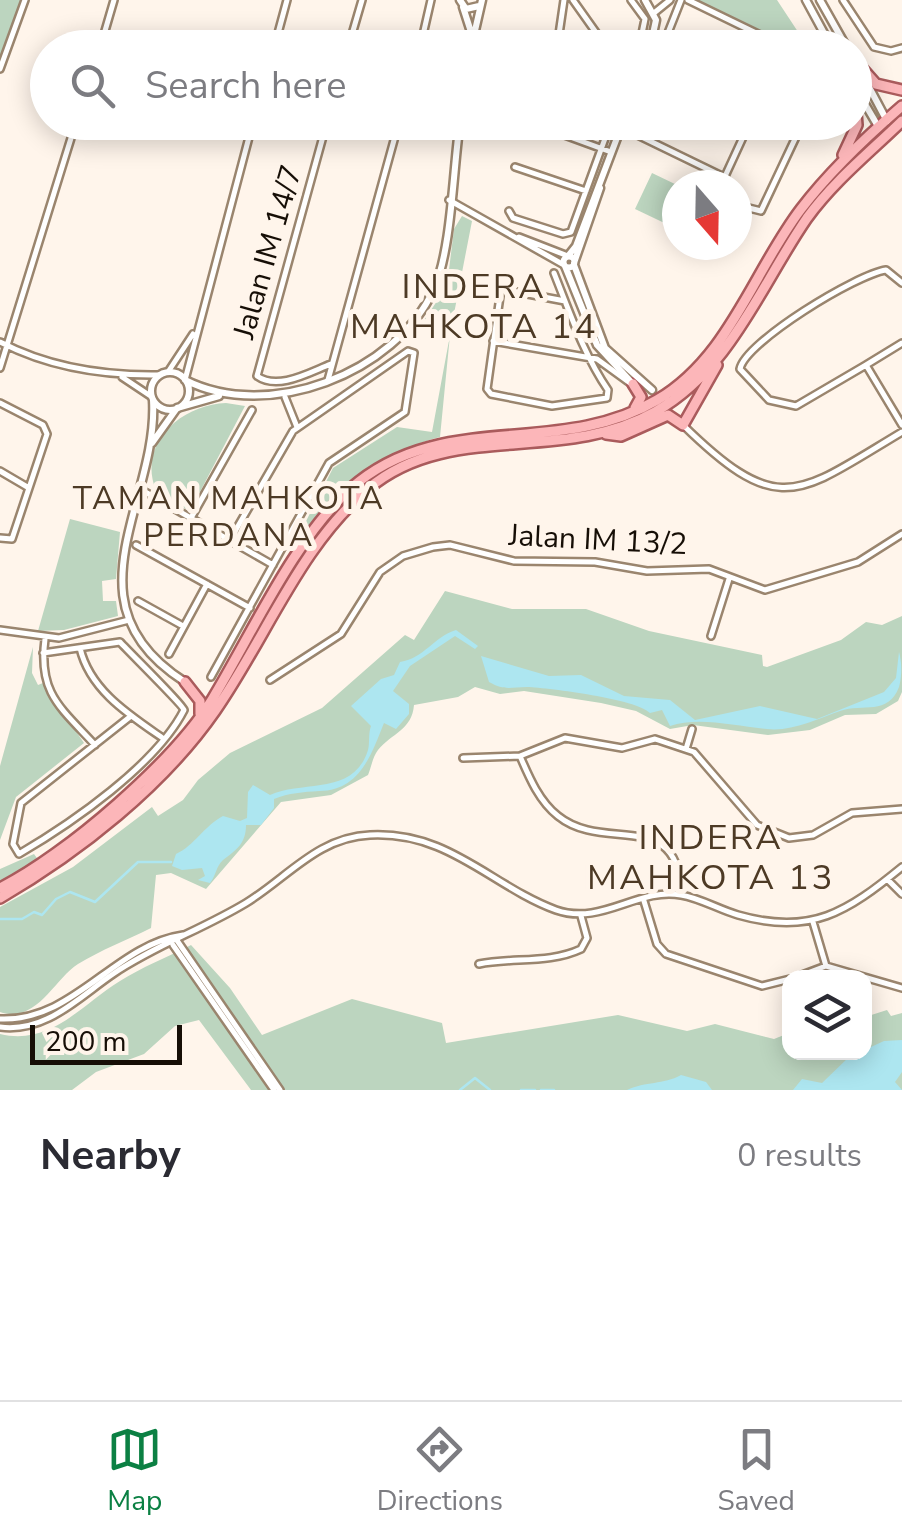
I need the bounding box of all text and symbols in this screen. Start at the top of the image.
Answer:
search box [30,30,872,140]
icon: search [65,58,120,113]
text: Search here [145,60,346,111]
street label: Jalan IM 14/7 [223,160,312,344]
north arrow [662,170,752,260]
district label: INDERA MAHKOTA 14 [350,263,598,350]
district label: TAMAN MAHKOTA PERDANA [73,477,385,557]
street label: Jalan IM 13/2 [507,515,688,565]
district label: INDERA MAHKOTA 13 [587,814,835,901]
map controls [782,970,872,1060]
button: layers [782,970,872,1060]
scale bar [30,1020,182,1064]
text: 200 m [45,1023,127,1061]
text: Nearby [40,1127,181,1184]
text: 0 results [737,1134,862,1177]
tab: Map [107,1422,162,1520]
tab: Directions [377,1422,503,1520]
tab: Saved [717,1422,795,1520]

